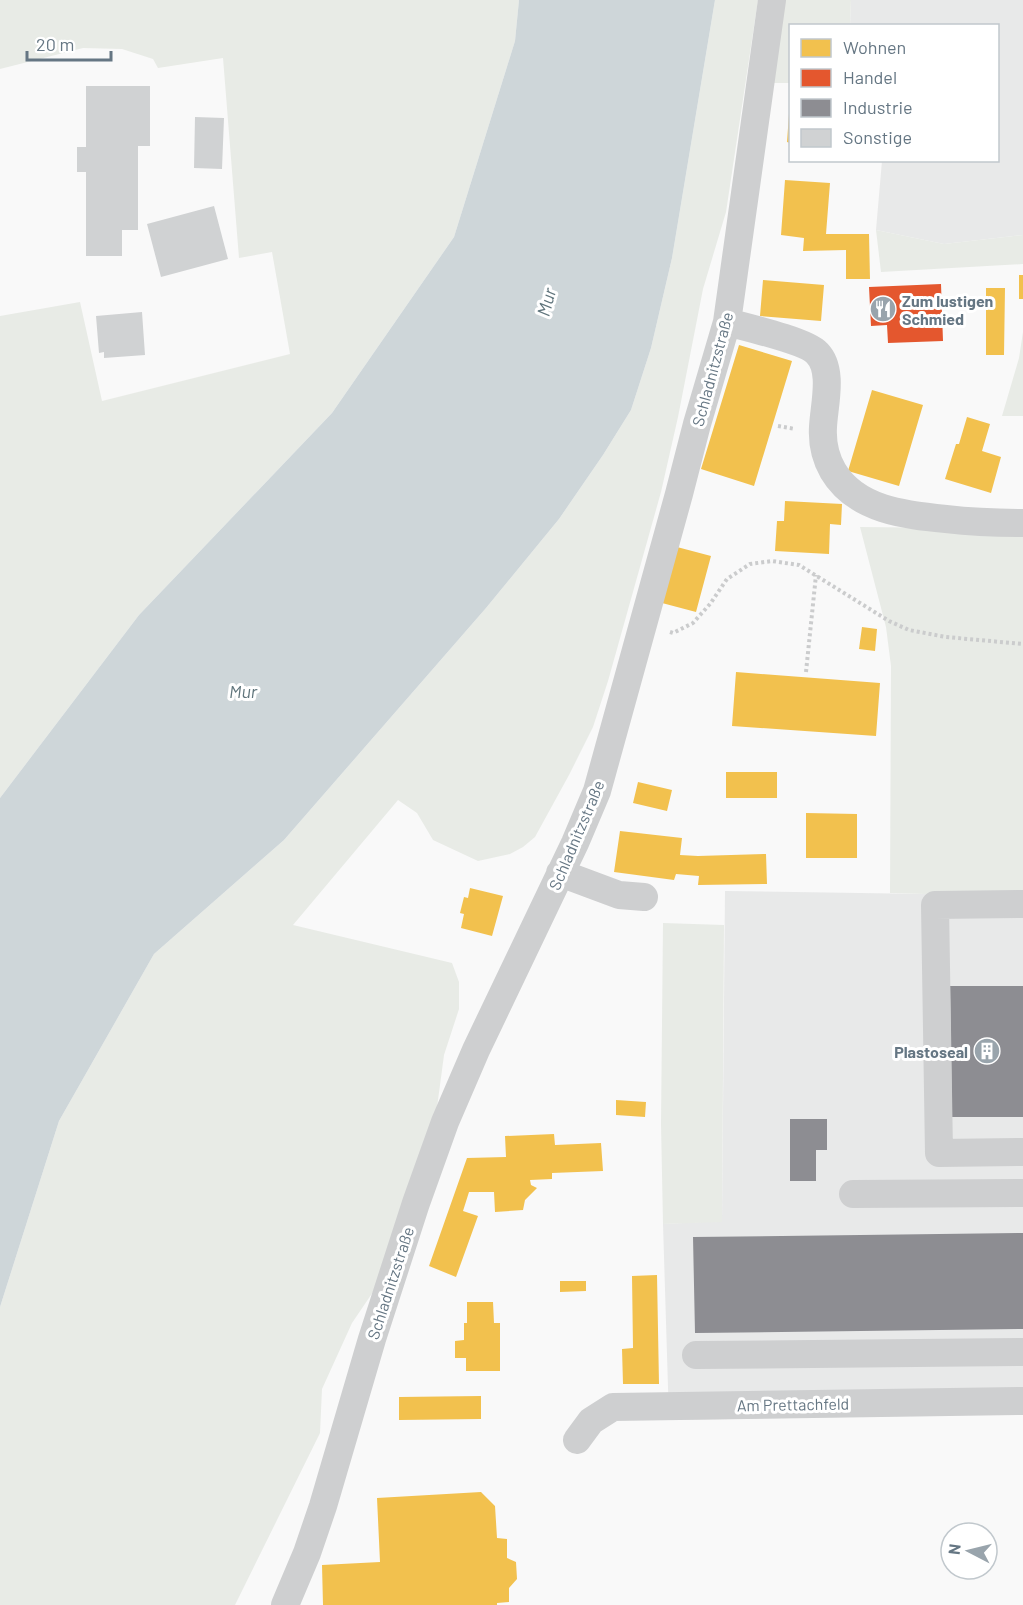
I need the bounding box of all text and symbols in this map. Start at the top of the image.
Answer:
scale bar [27,24,111,62]
legend [789,24,999,162]
text: 20 m [36,33,74,55]
text: Wohnen [843,36,906,58]
text: Handel [843,66,897,88]
text: Industrie [843,96,913,118]
text: Sonstige [843,126,912,148]
water label: Mur [532,285,560,318]
place label: Zum lustigen Schmied [902,291,993,328]
restaurant icon: Zum lustigen Schmied [868,294,898,324]
street label: Schladnitzstraße [688,310,736,428]
water label: Mur [229,680,258,702]
street label: Schladnitzstraße [544,777,608,893]
building icon: Plastoseal [972,1036,1002,1066]
place label: Plastoseal [894,1042,968,1061]
street label: Schladnitzstraße [363,1224,417,1342]
street label: Am Prettachfeld [737,1394,849,1414]
north arrow [939,1521,999,1581]
text: N [944,1543,964,1556]

